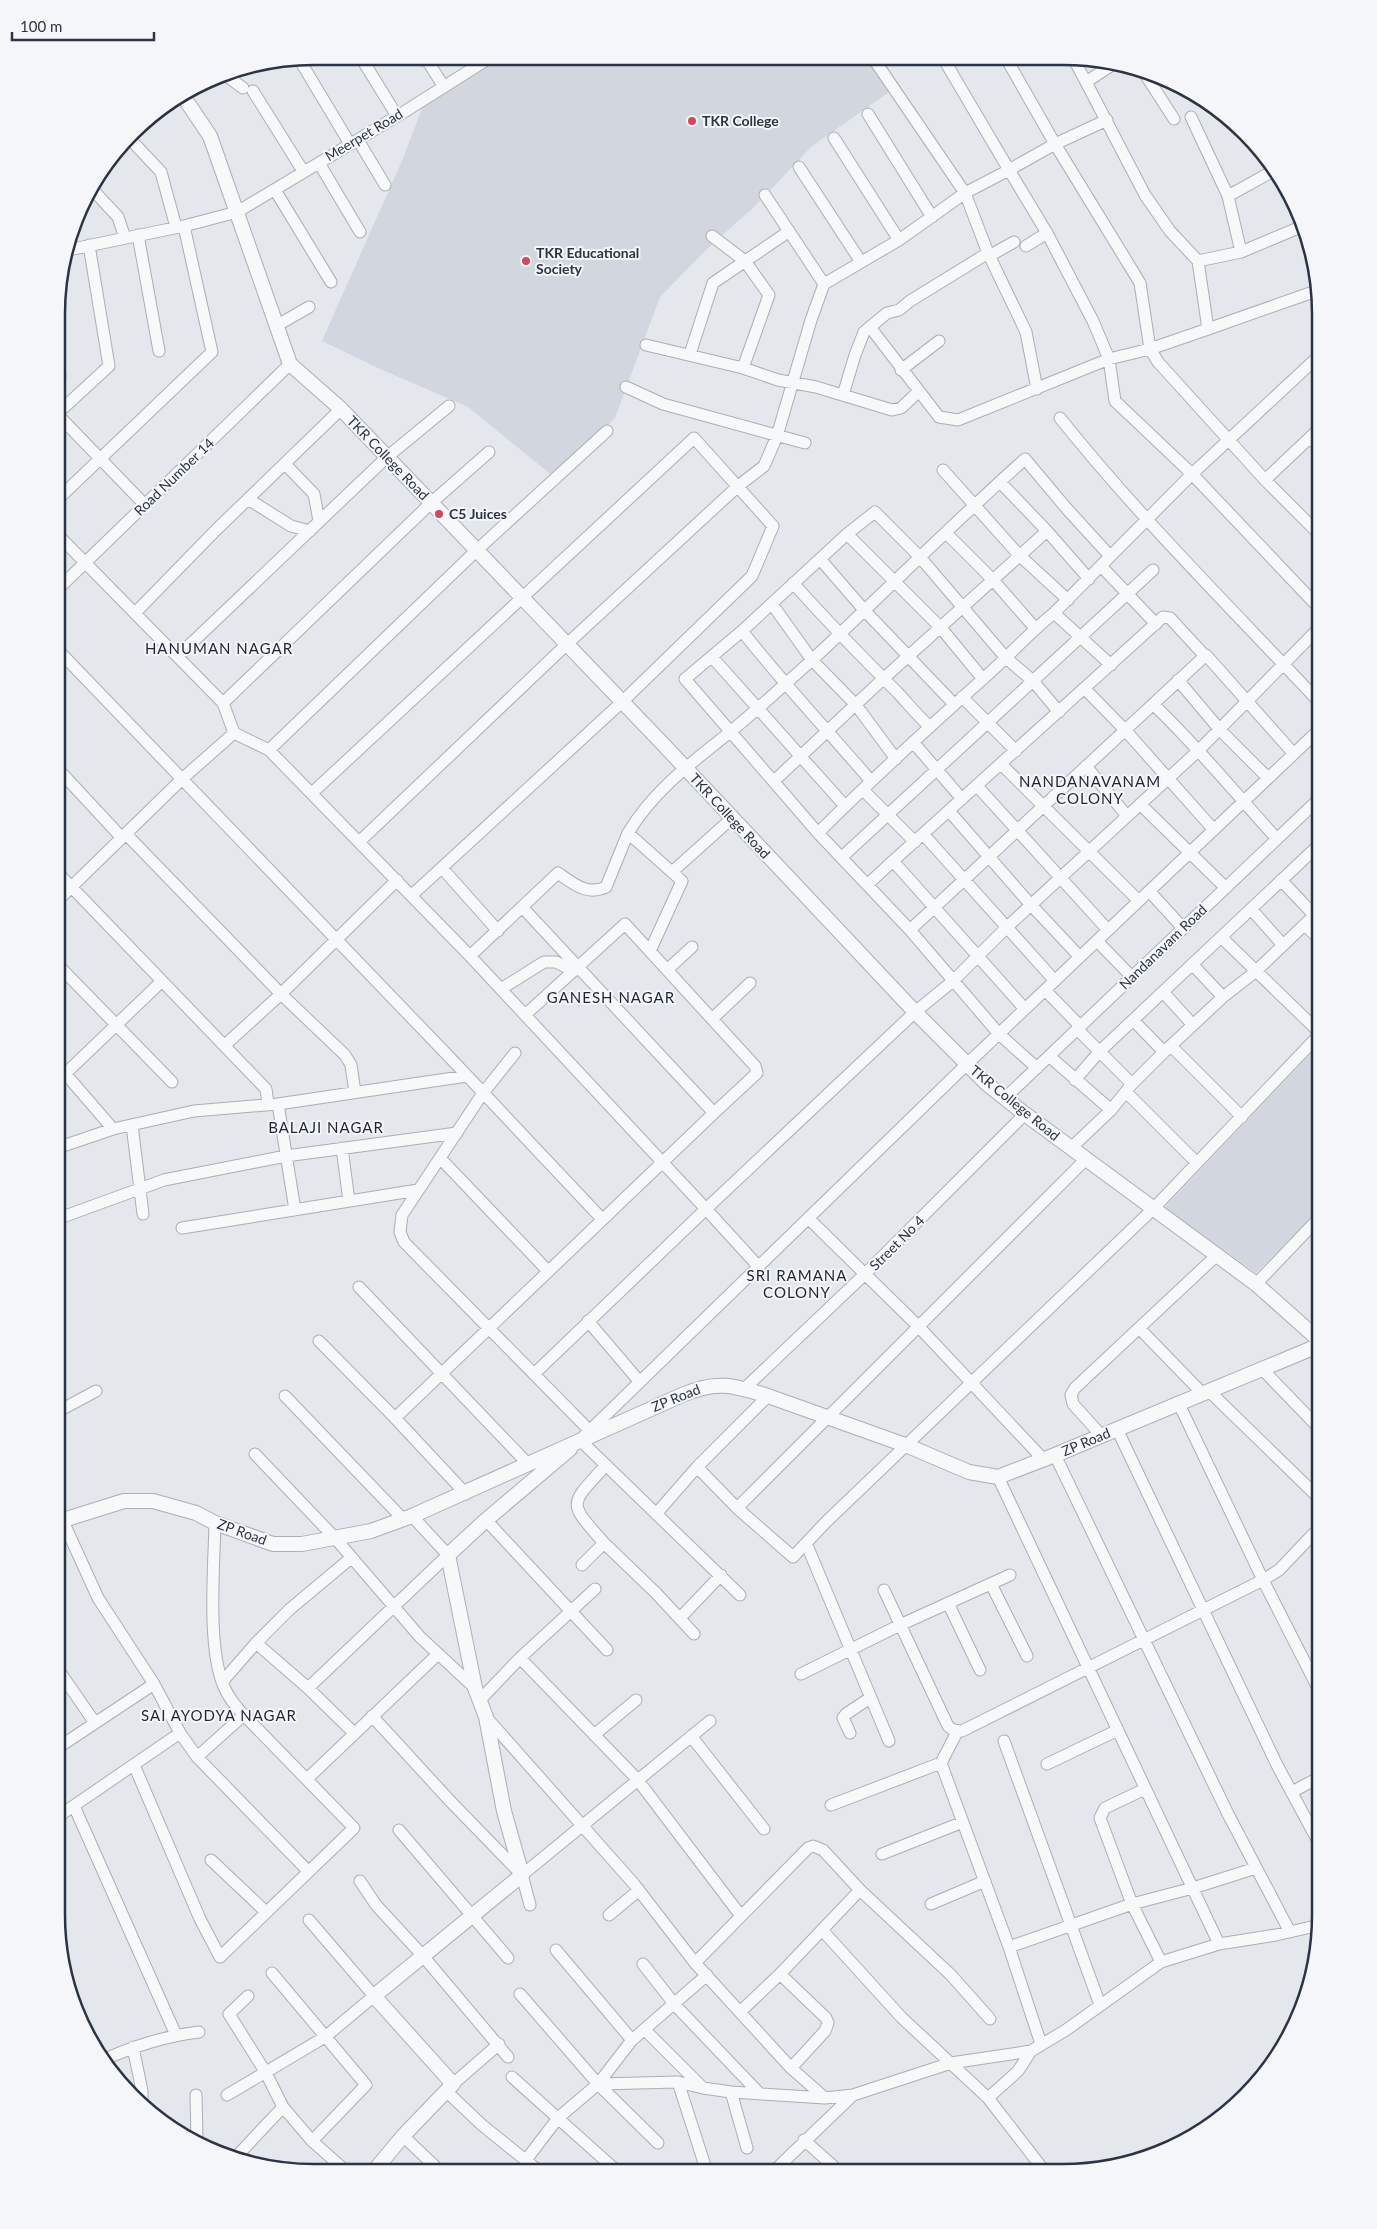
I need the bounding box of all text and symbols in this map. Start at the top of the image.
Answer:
scale bar [12,10,155,42]
text: 100 m [20,17,62,35]
street label: Meerpet Road [322,105,406,164]
place label: TKR College [702,112,779,129]
marker: TKR College [686,115,698,127]
place label: TKR Educational Society [536,244,639,277]
marker: TKR Educational Society [520,255,532,267]
street label: TKR College Road [344,412,433,503]
street label: Road Number 14 [130,434,217,519]
place label: C5 Juices [449,505,507,522]
marker: C5 Juices [433,508,445,520]
district label: HANUMAN NAGAR [145,639,293,657]
street label: TKR College Road [687,770,774,862]
district label: NANDANAVANAM COLONY [1019,772,1161,807]
street label: Nandanavam Road [1115,901,1210,993]
district label: GANESH NAGAR [547,988,675,1006]
street label: TKR College Road [967,1061,1064,1144]
district label: BALAJI NAGAR [268,1118,384,1136]
street label: Street No 4 [866,1212,928,1274]
district label: SRI RAMANA COLONY [747,1266,847,1301]
street label: ZP Road [649,1380,703,1415]
street label: ZP Road [1059,1424,1113,1459]
street label: ZP Road [215,1515,269,1548]
district label: SAI AYODYA NAGAR [141,1706,297,1724]

